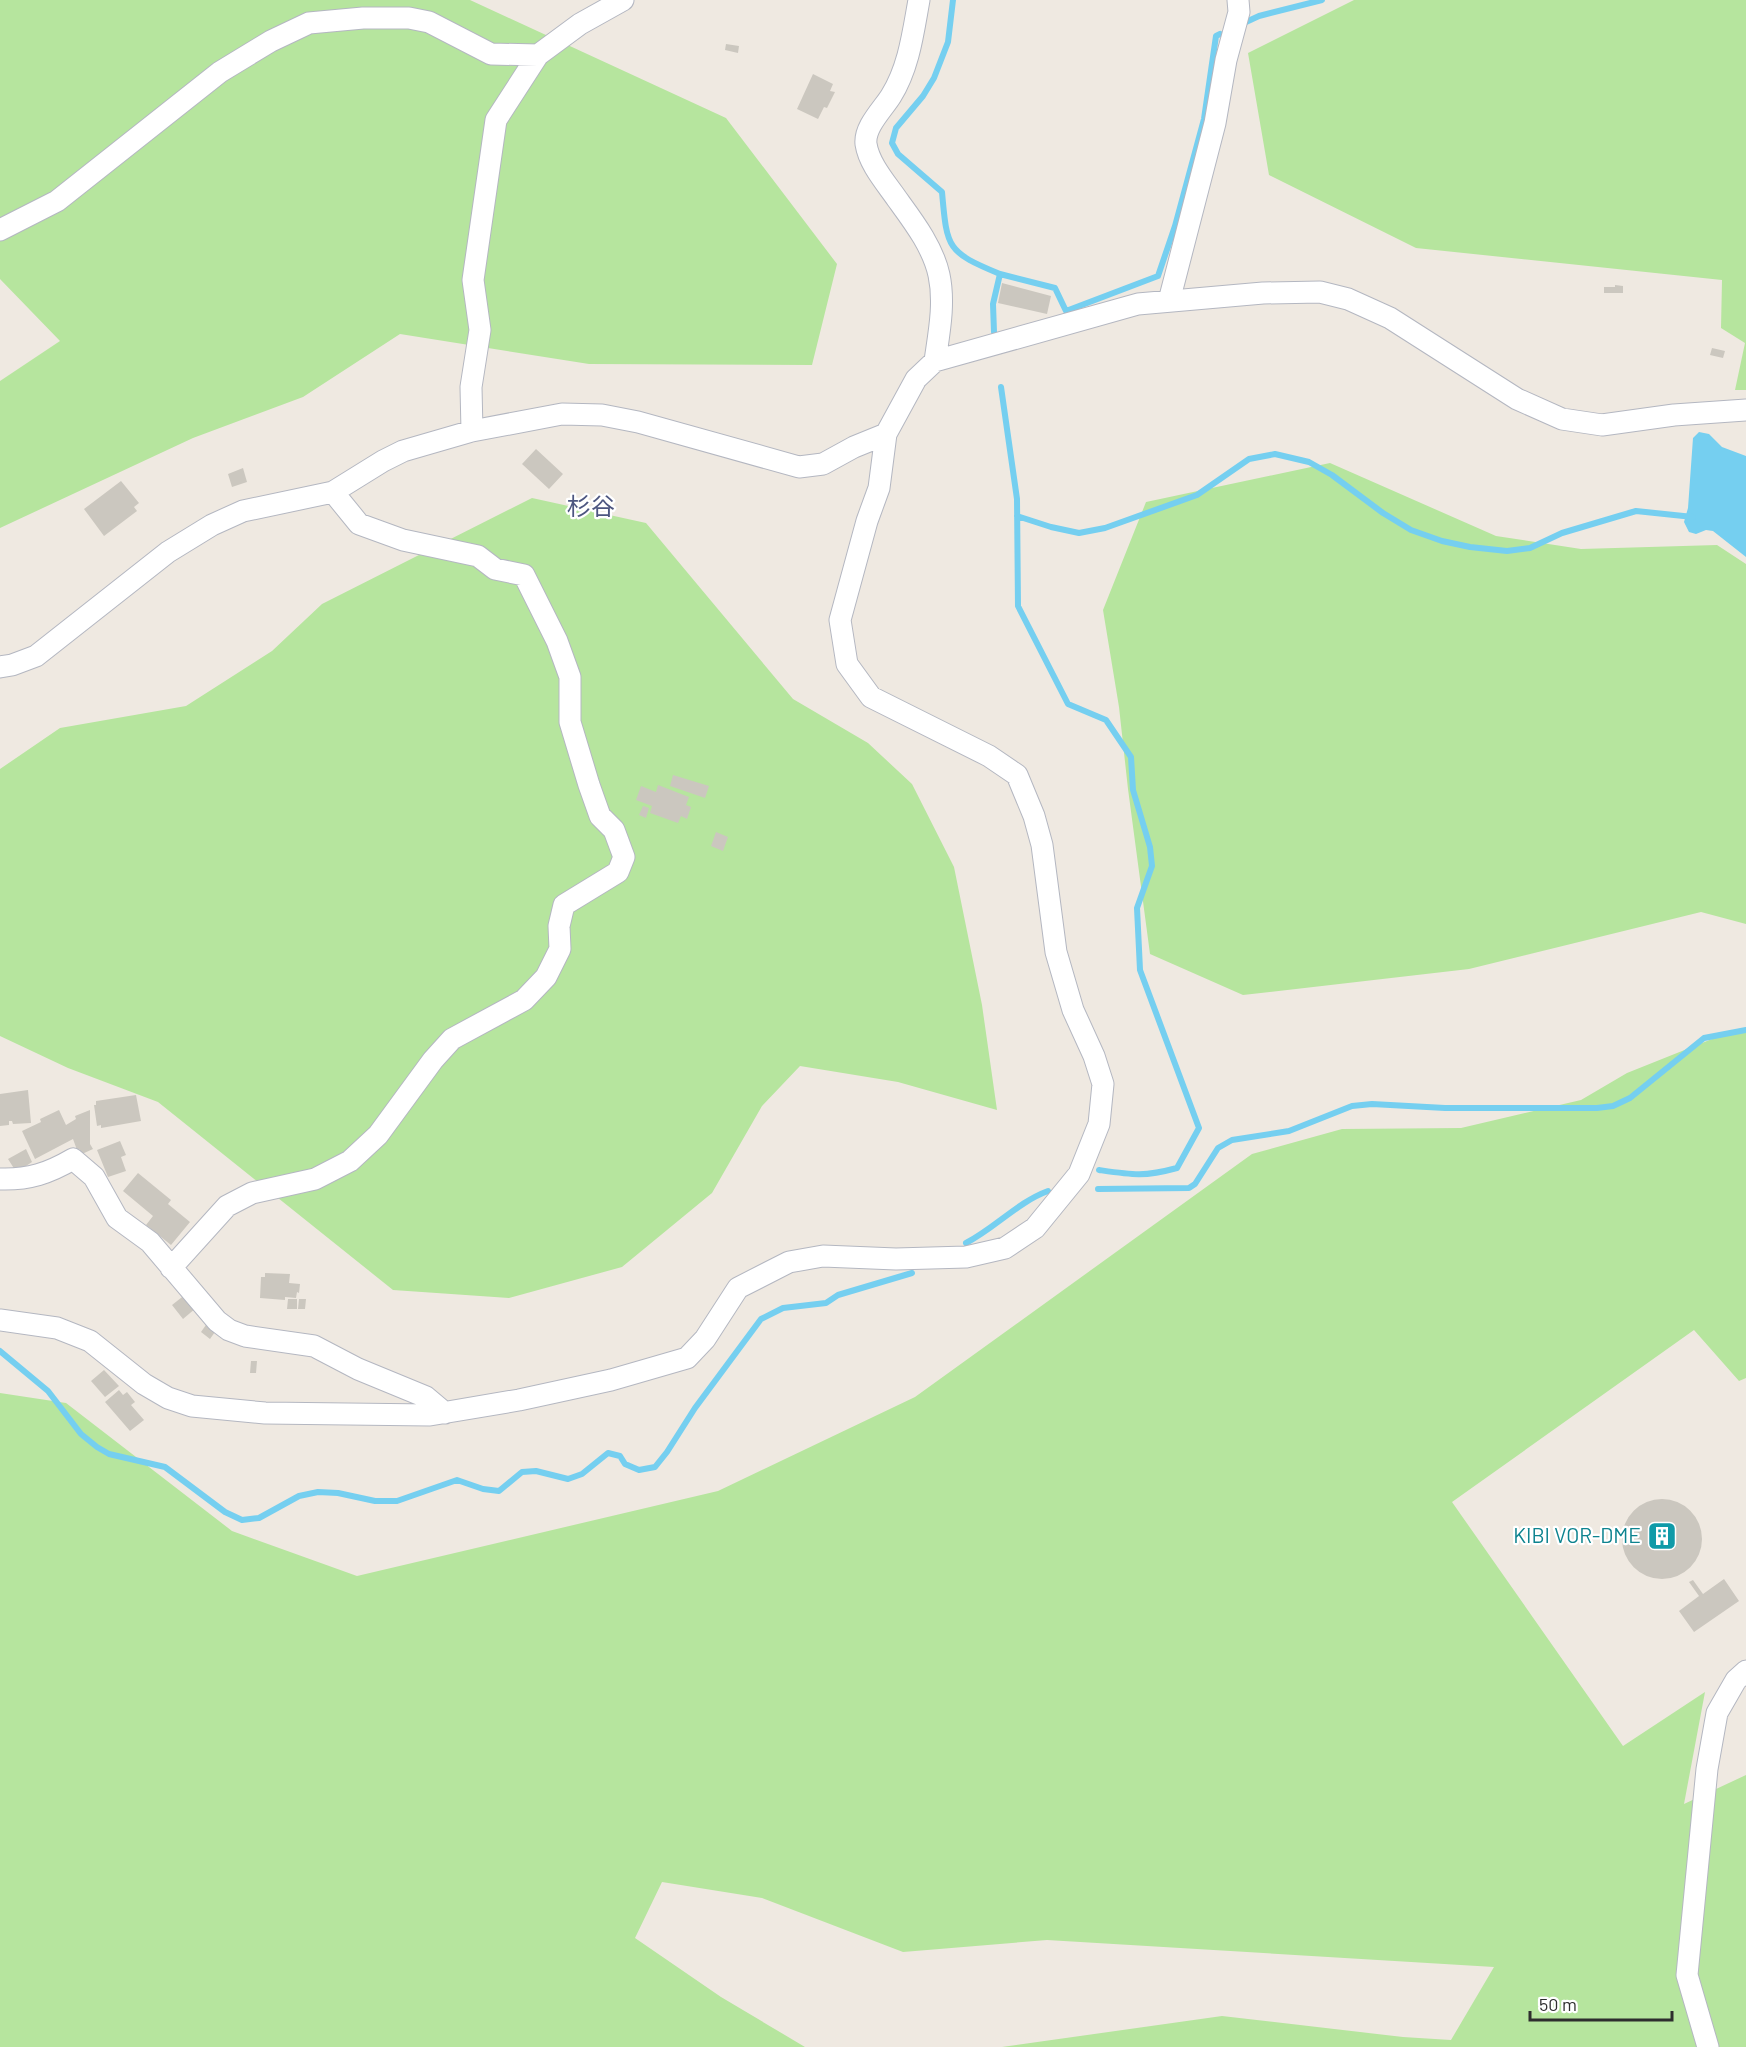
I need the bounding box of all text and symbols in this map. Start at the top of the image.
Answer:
district label: 杉谷 [567,491,615,520]
building icon: KIBI VOR-DME [1646,1520,1678,1552]
place label: KIBI VOR-DME [1513,1522,1641,1547]
scale bar [1530,1984,1672,2022]
text: 50 m [1539,1993,1577,2015]

